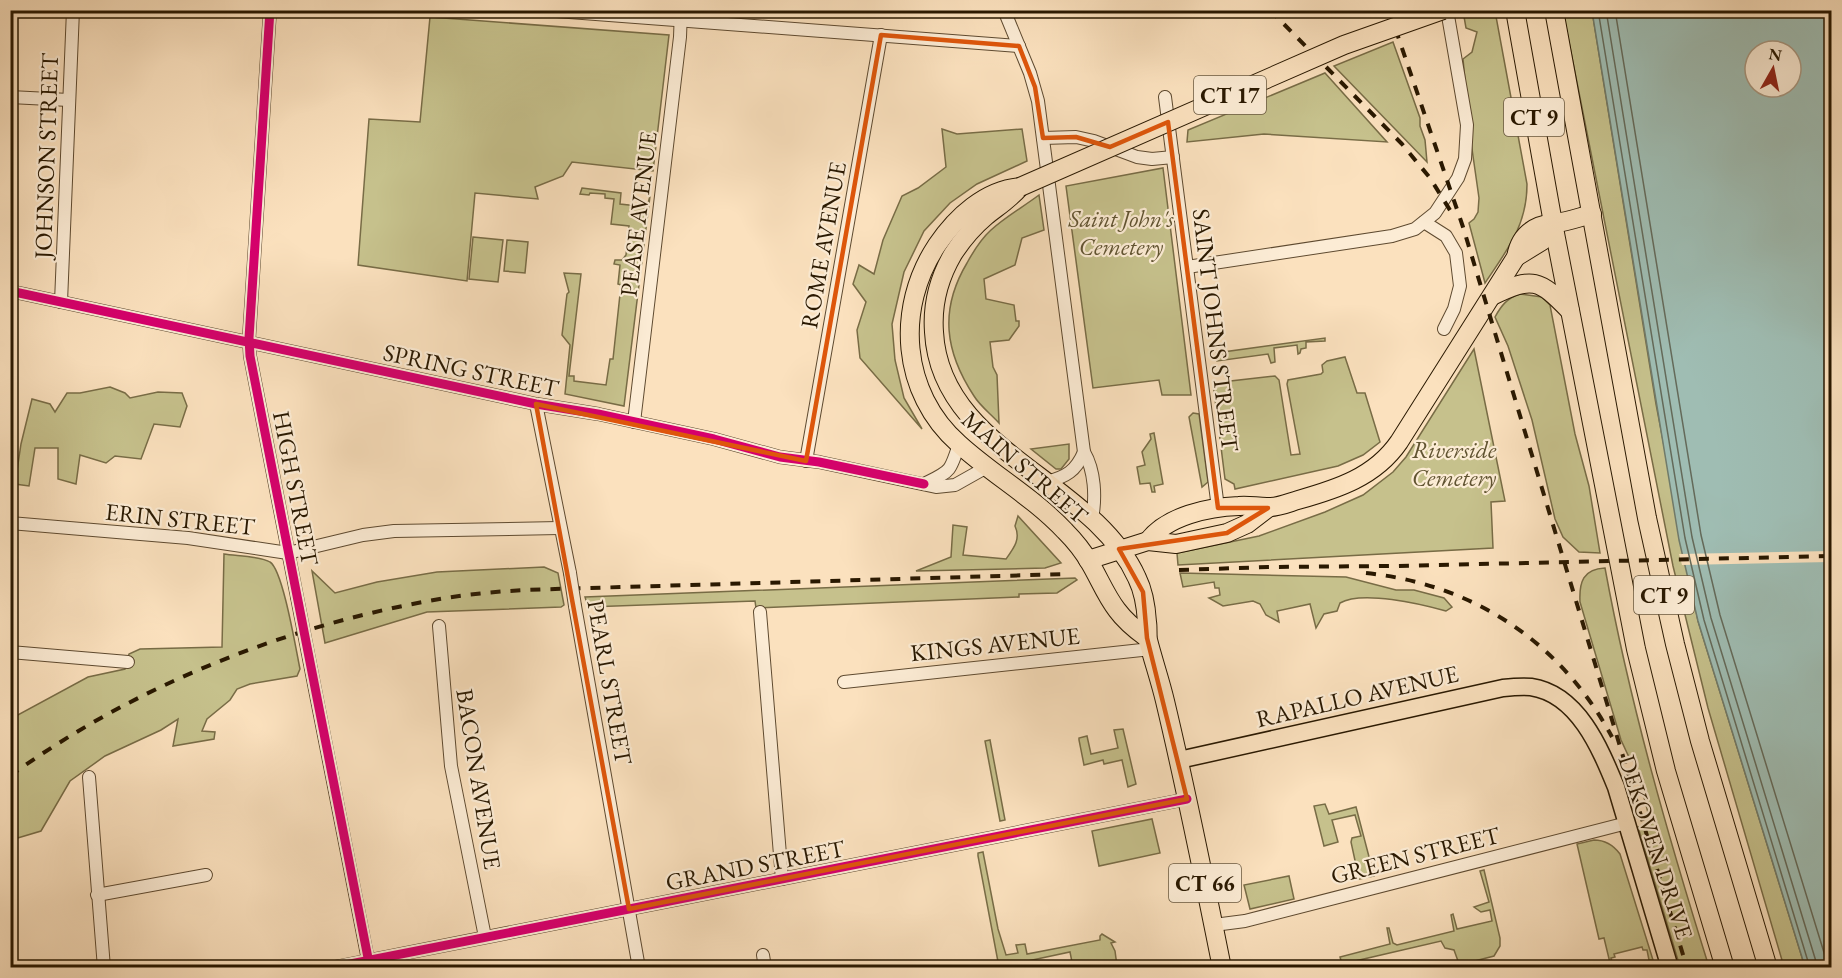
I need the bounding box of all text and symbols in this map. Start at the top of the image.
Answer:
north arrow [1743,39,1803,99]
text: N [1767,43,1783,66]
street label: JOHNSON STREET [27,52,65,261]
road number: CT 17 [1194,76,1266,114]
road number: CT 9 [1504,98,1564,136]
street label: PEASE AVENUE [612,130,664,298]
street label: ROME AVENUE [793,159,853,331]
park label: Saint John's Cemetery [1067,203,1174,262]
street label: SAINT JOHNS STREET [1186,207,1246,454]
street label: SPRING STREET [380,336,562,404]
street label: MAIN STREET [955,404,1095,531]
street label: HIGH STREET [266,408,326,569]
park label: Riverside Cemetery [1412,434,1497,493]
street label: ERIN STREET [104,496,257,542]
road number: CT 9 [1634,576,1694,614]
street label: PEARL STREET [580,597,640,768]
street label: KINGS AVENUE [909,620,1081,668]
street label: RAPALLO AVENUE [1253,658,1461,734]
street label: BACON AVENUE [449,687,509,871]
street label: DEKOVEN DRIVE [1612,751,1700,943]
street label: GREEN STREET [1327,819,1504,891]
street label: GRAND STREET [663,832,848,898]
road number: CT 66 [1169,864,1241,902]

